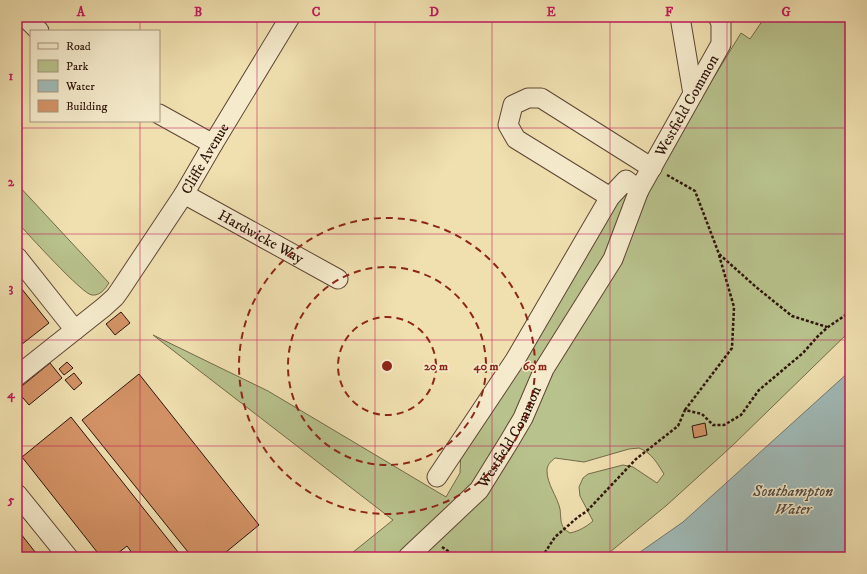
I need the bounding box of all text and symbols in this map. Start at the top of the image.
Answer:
text: A [76,4,86,20]
text: B [194,4,202,20]
text: C [312,4,321,20]
text: D [429,4,439,20]
text: E [546,4,556,20]
text: F [665,4,674,20]
text: G [781,4,791,20]
legend [30,30,160,122]
text: Road [66,39,91,54]
street label: Westfield Common [650,51,723,161]
text: Park [66,59,88,74]
text: 1 [9,68,14,84]
text: Water [65,79,95,94]
text: Building [66,99,107,114]
street label: Cliffe Avenue [176,119,233,198]
text: 2 [8,174,15,190]
street label: Hardwicke Way [215,205,308,268]
text: 3 [9,280,14,296]
centre of rings [380,359,394,373]
text: 20 m [424,359,448,374]
text: 40 m [473,359,498,374]
text: 60 m [523,359,547,374]
street label: Westfield Common [473,383,545,492]
text: 4 [6,386,15,403]
water label: Southampton Water [752,481,833,519]
text: 5 [7,492,15,508]

